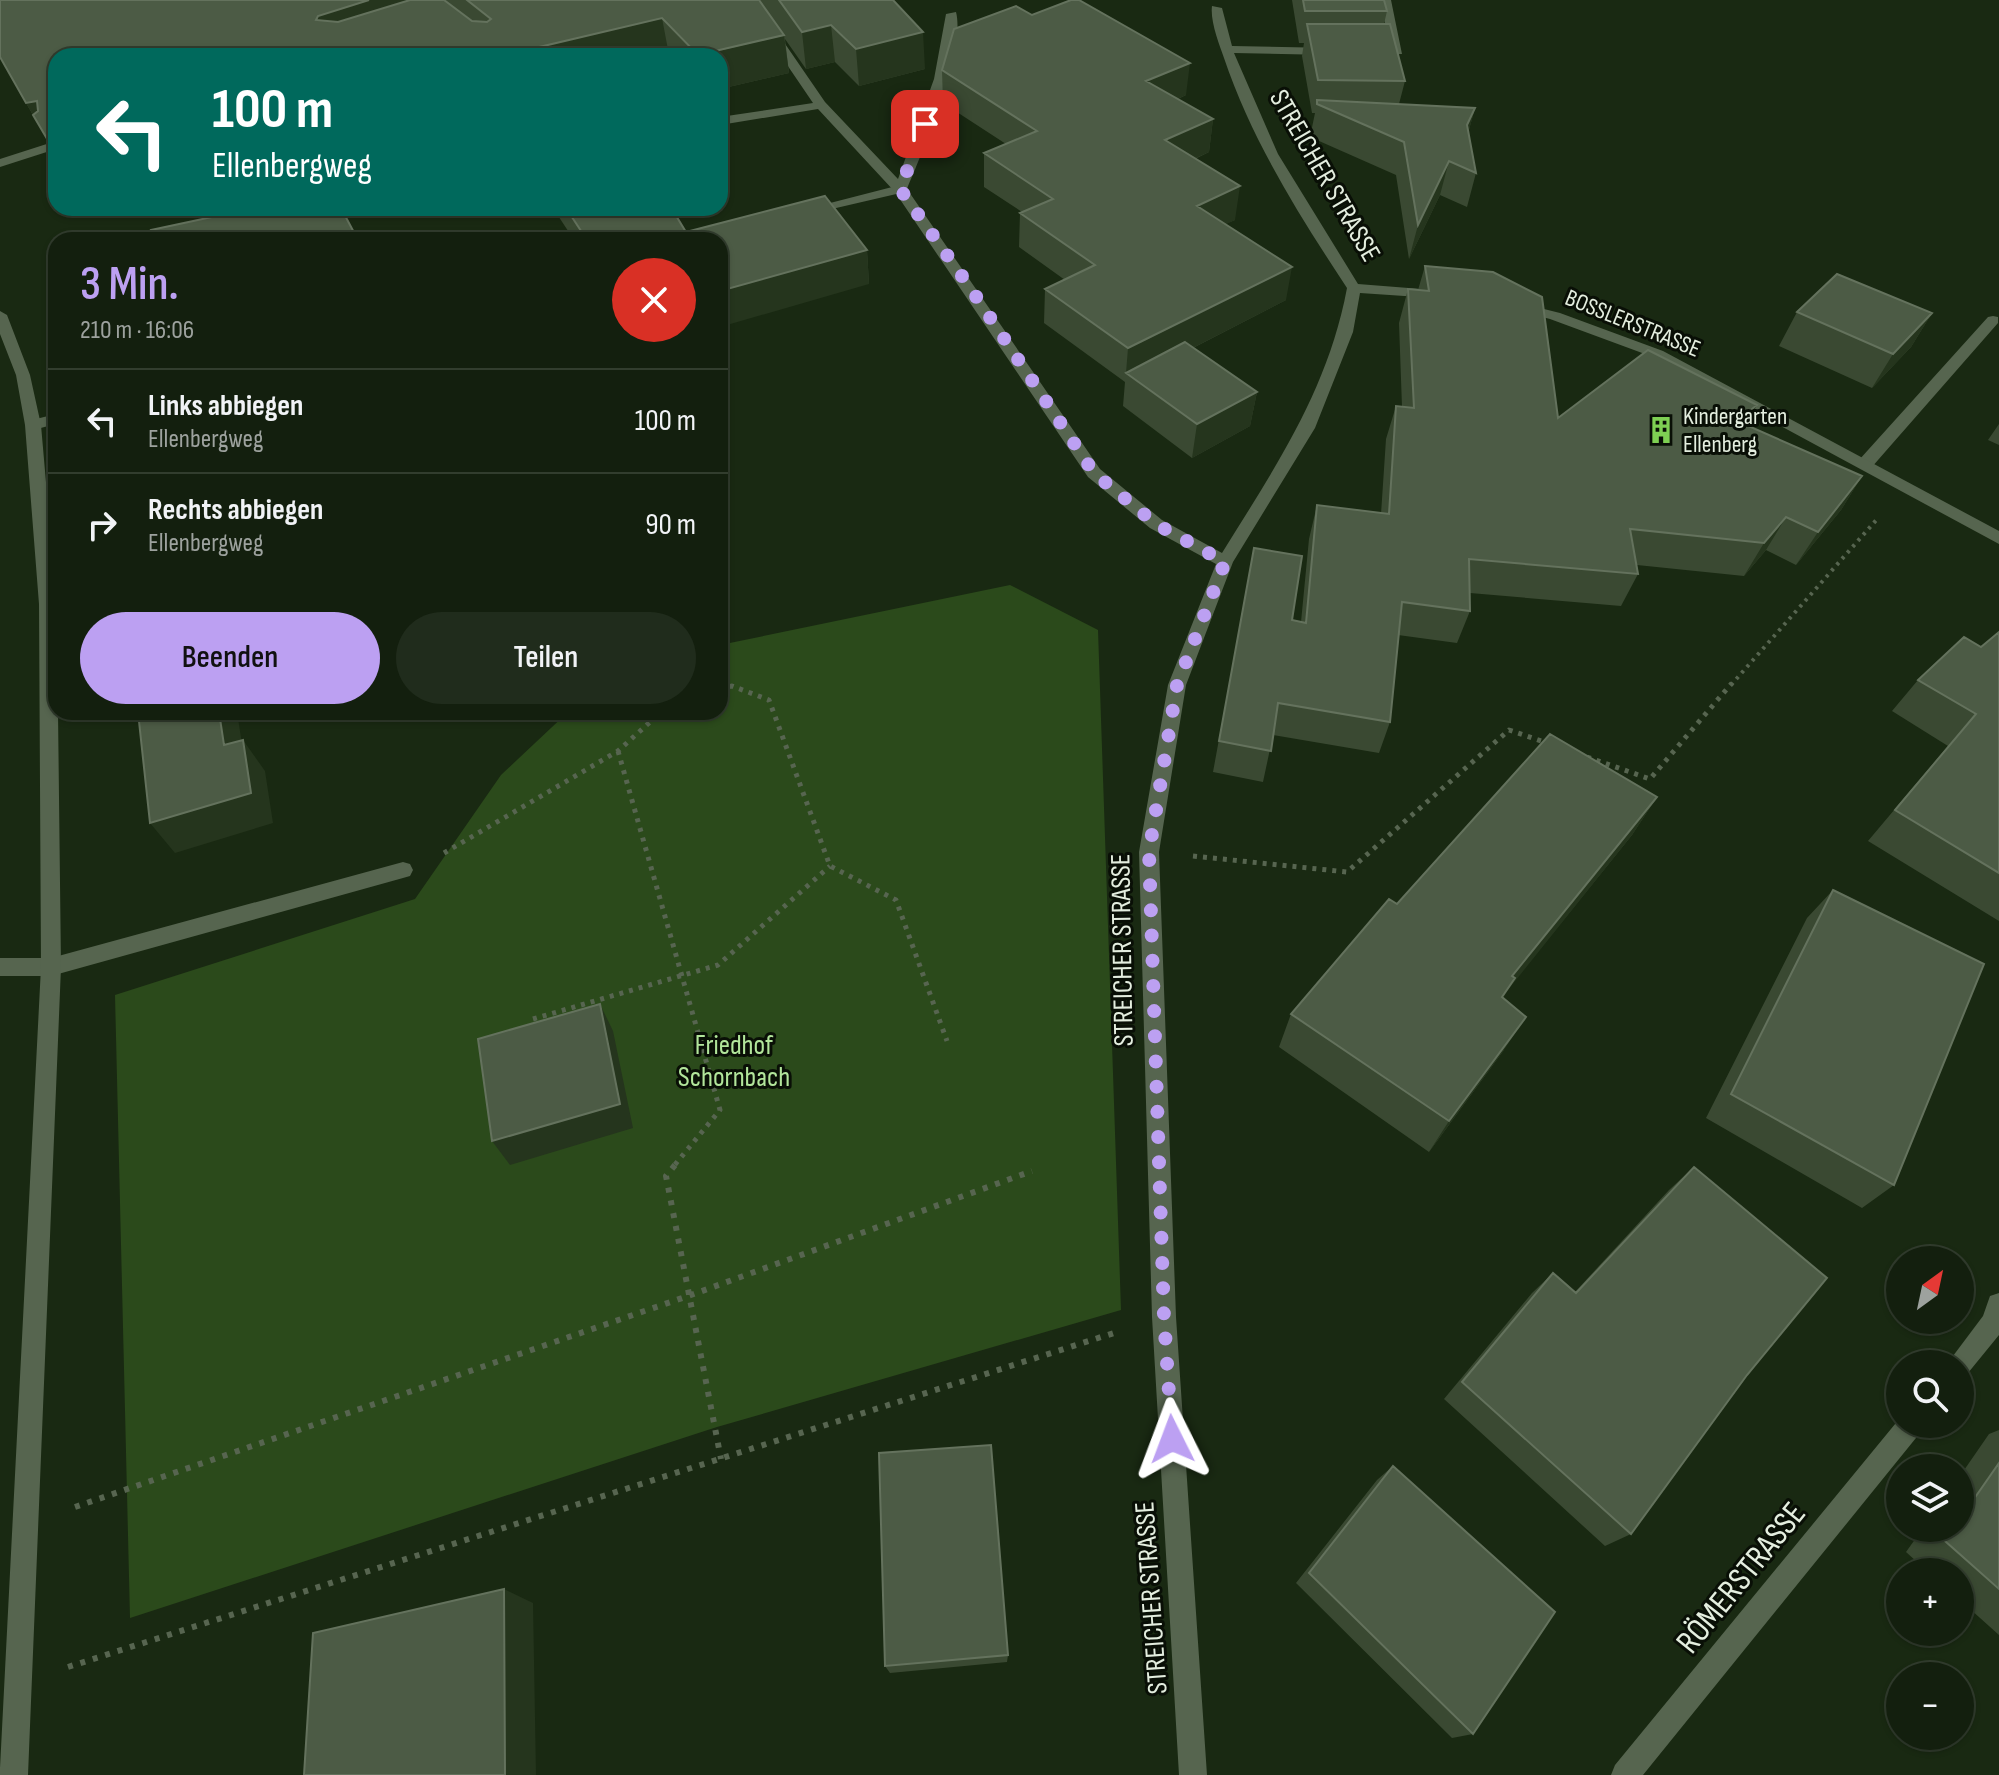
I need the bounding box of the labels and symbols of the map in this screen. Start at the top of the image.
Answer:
street label: STREICHER STRASSE [1262,84,1387,268]
pin [891,90,959,158]
street label: BOSSLERSTRASSE [1561,283,1705,364]
place label: Kindergarten Ellenberg [1683,402,1787,459]
building icon: Kindergarten Ellenberg [1646,415,1676,445]
street label: STREICHER STRASSE [1104,853,1141,1047]
park label: Friedhof Schornbach [678,1029,790,1094]
north arrow [1886,1246,1974,1334]
position arrow [1130,1397,1214,1481]
street label: RÖMERSTRASSE [1668,1494,1815,1662]
street label: STREICHER STRASSE [1128,1501,1175,1695]

